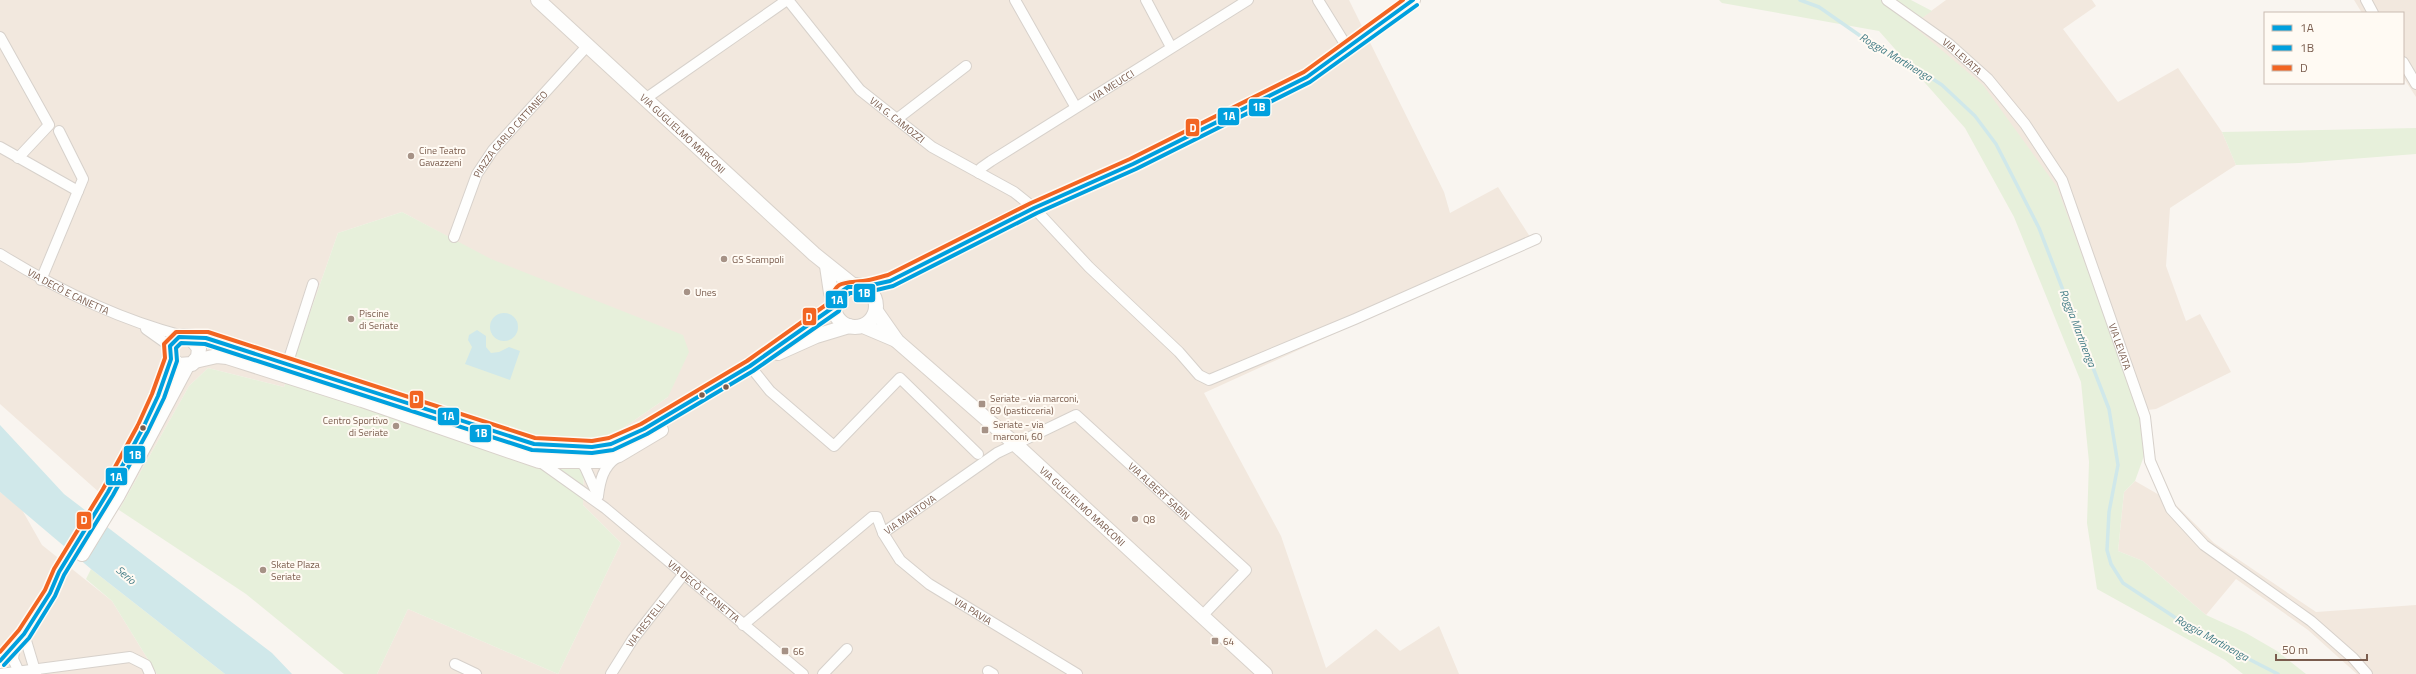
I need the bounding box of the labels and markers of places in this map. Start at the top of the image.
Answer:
place label: Cine Teatro Gavazzeni [419,143,466,170]
marker: Cine Teatro Gavazzeni [406,151,416,161]
place label: GS Scampoli [732,252,784,267]
marker: GS Scampoli [719,254,729,264]
place label: Unes [695,285,717,300]
marker: Unes [682,287,692,297]
place label: Piscine di Seriate [359,306,398,333]
marker: Piscine di Seriate [346,314,356,324]
unlabelled marker [721,382,731,392]
unlabelled marker [697,390,707,400]
place label: Seriate - via marconi, 69 (pasticceria) [990,391,1079,418]
marker: Seriate - via marconi, 69 (pasticceria) [977,399,987,409]
place label: Centro Sportivo di Seriate [323,413,388,440]
place label: Seriate - via marconi, 60 [993,417,1043,444]
marker: Centro Sportivo di Seriate [391,421,401,431]
unlabelled marker [138,423,148,433]
marker: Seriate - via marconi, 60 [980,425,990,435]
place label: Q8 [1143,512,1156,527]
marker: Q8 [1130,514,1140,524]
place label: Skate Plaza Seriate [271,557,320,584]
marker: Skate Plaza Seriate [258,565,268,575]
place label: 64 [1223,634,1235,649]
marker: 64 [1210,636,1220,646]
place label: 66 [793,644,805,659]
marker: 66 [780,646,790,656]

